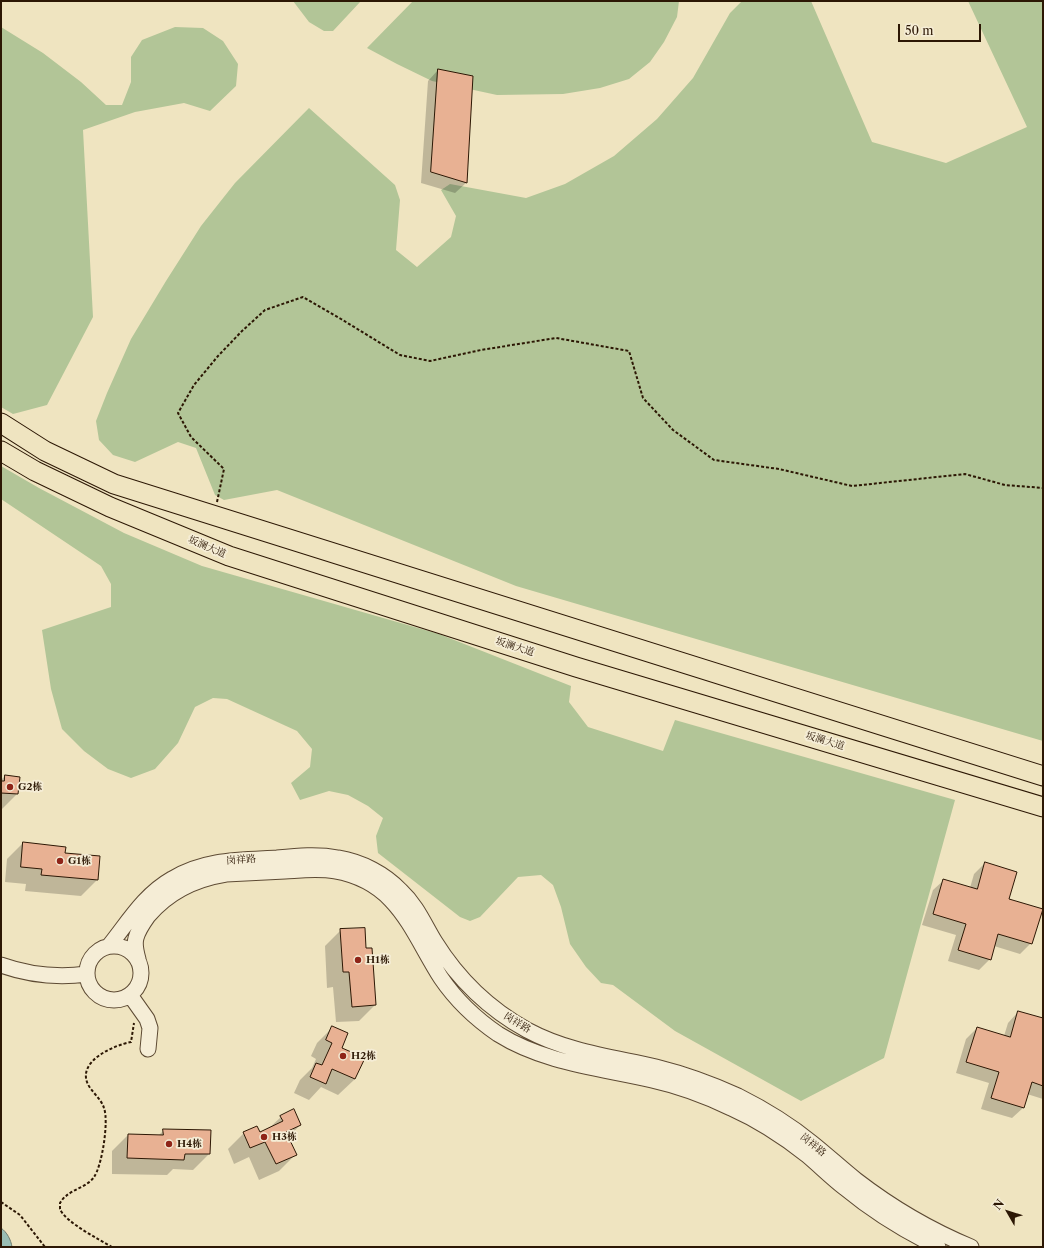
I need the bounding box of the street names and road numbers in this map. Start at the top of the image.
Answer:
street label: 坂澜大道 [186,534,228,560]
street label: 坂澜大道 [494,635,536,659]
street label: 坂澜大道 [804,729,846,753]
street label: 岗祥路 [226,853,256,867]
street label: 岗祥路 [501,1010,533,1036]
street label: 岗祥路 [798,1131,828,1159]

